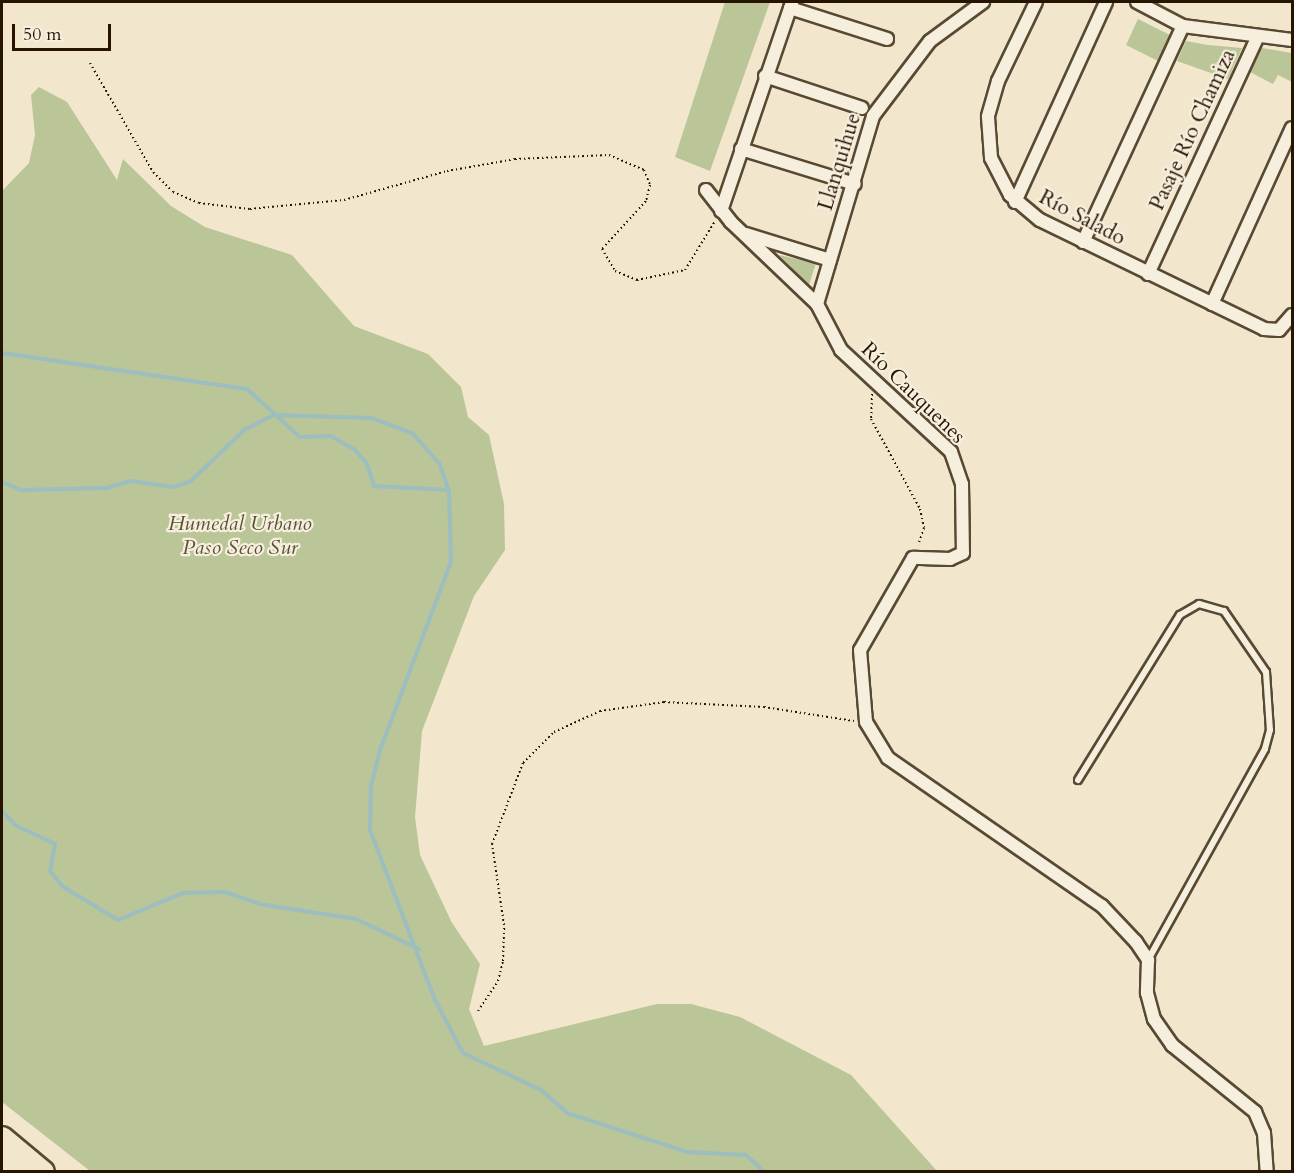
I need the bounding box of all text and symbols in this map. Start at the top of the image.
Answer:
scale bar [15,12,114,50]
text: 50 m [23,22,62,47]
street label: Pasaje Río Chamiza [1145,45,1241,215]
street label: Llanquihue [813,110,867,214]
street label: Río Salado [1035,185,1129,251]
street label: Río Cauquenes [856,337,970,449]
park label: Humedal Urbano Paso Seco Sur [168,511,312,561]

